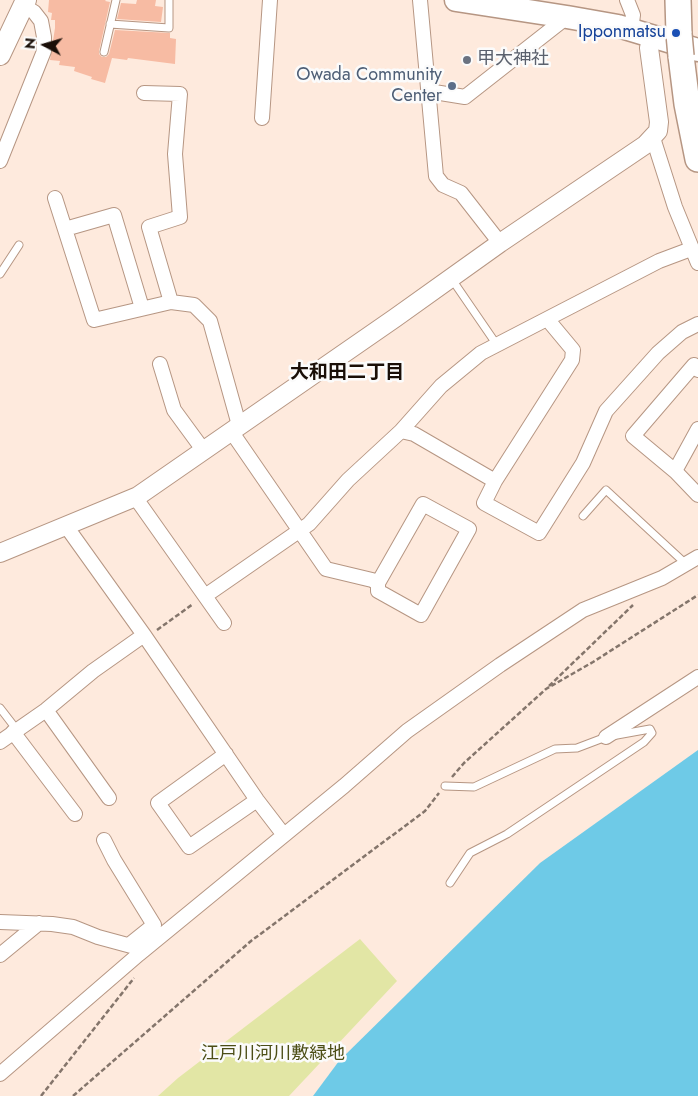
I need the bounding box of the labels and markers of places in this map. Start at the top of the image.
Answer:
place label: Ipponmatsu [578,22,666,44]
marker: Ipponmatsu [670,27,682,39]
place label: 甲大神社 [477,49,549,71]
marker: 甲大神社 [461,54,473,66]
place label: Owada Community Center [296,65,442,108]
marker: Owada Community Center [446,80,458,92]

